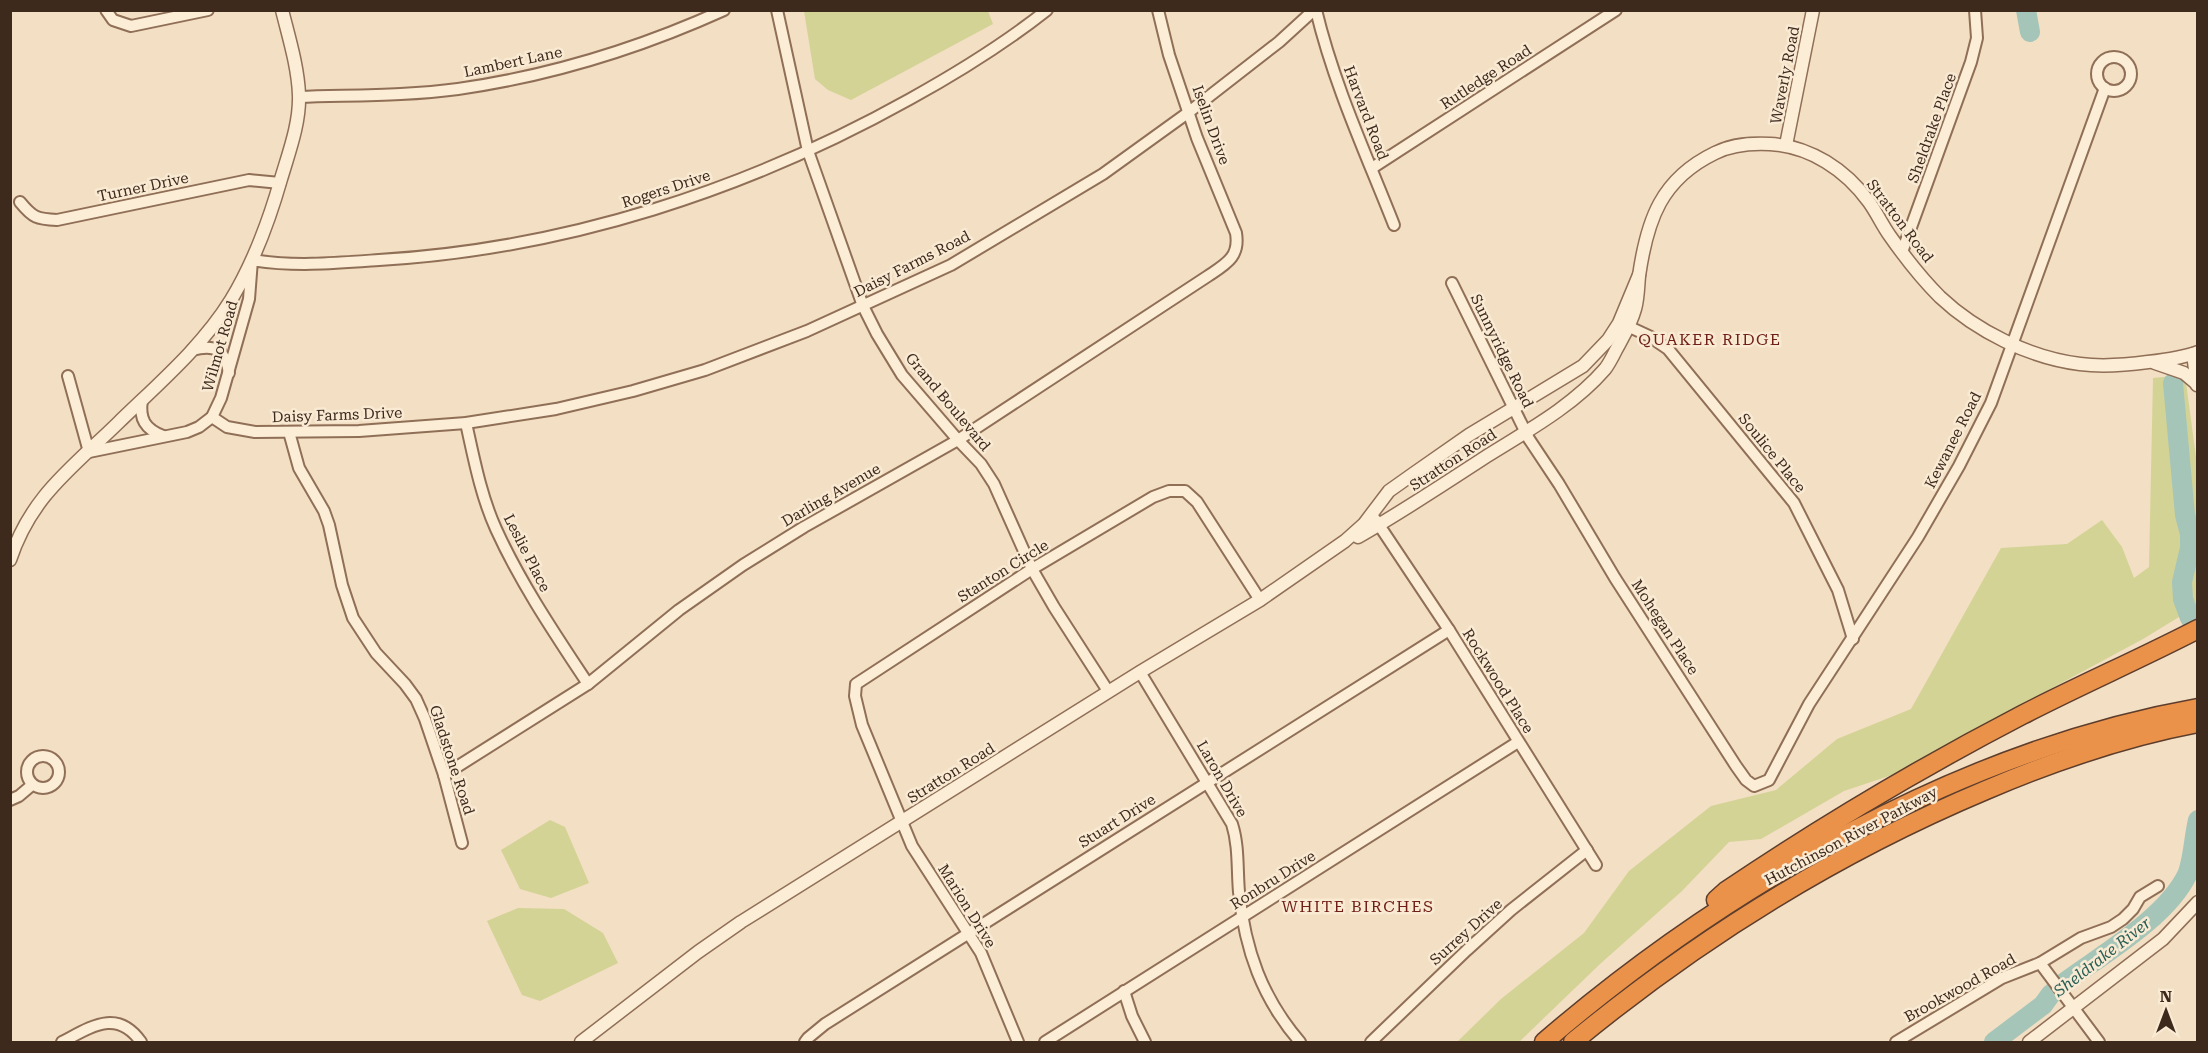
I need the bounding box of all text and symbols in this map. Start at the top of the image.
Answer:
street label: Waverly Road [1767,24,1803,125]
street label: Rutledge Road [1437,41,1535,113]
street label: Lambert Lane [462,43,564,81]
street label: Harvard Road [1340,63,1392,163]
street label: Sheldrake Place [1904,71,1960,185]
street label: Iselin Drive [1188,83,1234,167]
street label: Rogers Drive [619,166,713,212]
street label: Turner Drive [96,169,190,205]
street label: Stratton Road [1863,176,1937,266]
street label: Daisy Farms Road [851,227,974,301]
street label: Sunnyridge Road [1467,291,1538,411]
street label: Wilmot Road [198,298,242,394]
district label: QUAKER RIDGE [1638,330,1782,349]
street label: Grand Boulevard [902,349,995,455]
street label: Kewanee Road [1921,388,1985,491]
street label: Daisy Farms Drive [271,404,403,426]
street label: Soulice Place [1735,410,1809,496]
street label: Stratton Road [1406,425,1500,495]
street label: Darling Avenue [778,459,884,531]
street label: Leslie Place [500,511,554,595]
street label: Stanton Circle [954,536,1052,606]
street label: Mohegan Place [1628,576,1702,678]
street label: Rockwood Place [1459,625,1537,737]
street label: Gladstone Road [426,703,478,817]
street label: Laron Drive [1193,738,1251,820]
street label: Stratton Road [904,739,998,807]
street label: Hutchinson River Parkway [1762,783,1941,889]
street label: Stuart Drive [1075,790,1159,852]
street label: Ronbru Drive [1227,847,1319,913]
street label: Marion Drive [934,861,1000,951]
street label: Surrey Drive [1426,895,1506,969]
district label: WHITE BIRCHES [1282,897,1434,916]
water label: Sheldrake River [2049,913,2154,1001]
street label: Brookwood Road [1901,950,2019,1026]
north arrow [2136,981,2196,1041]
text: N [2160,987,2172,1006]

